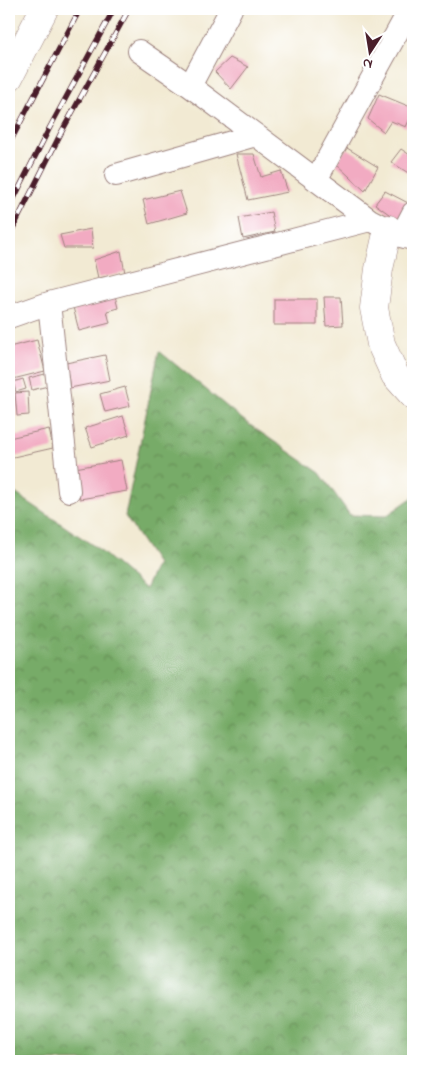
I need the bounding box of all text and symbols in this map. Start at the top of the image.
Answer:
north arrow [344,28,394,78]
text: N [361,52,374,75]

